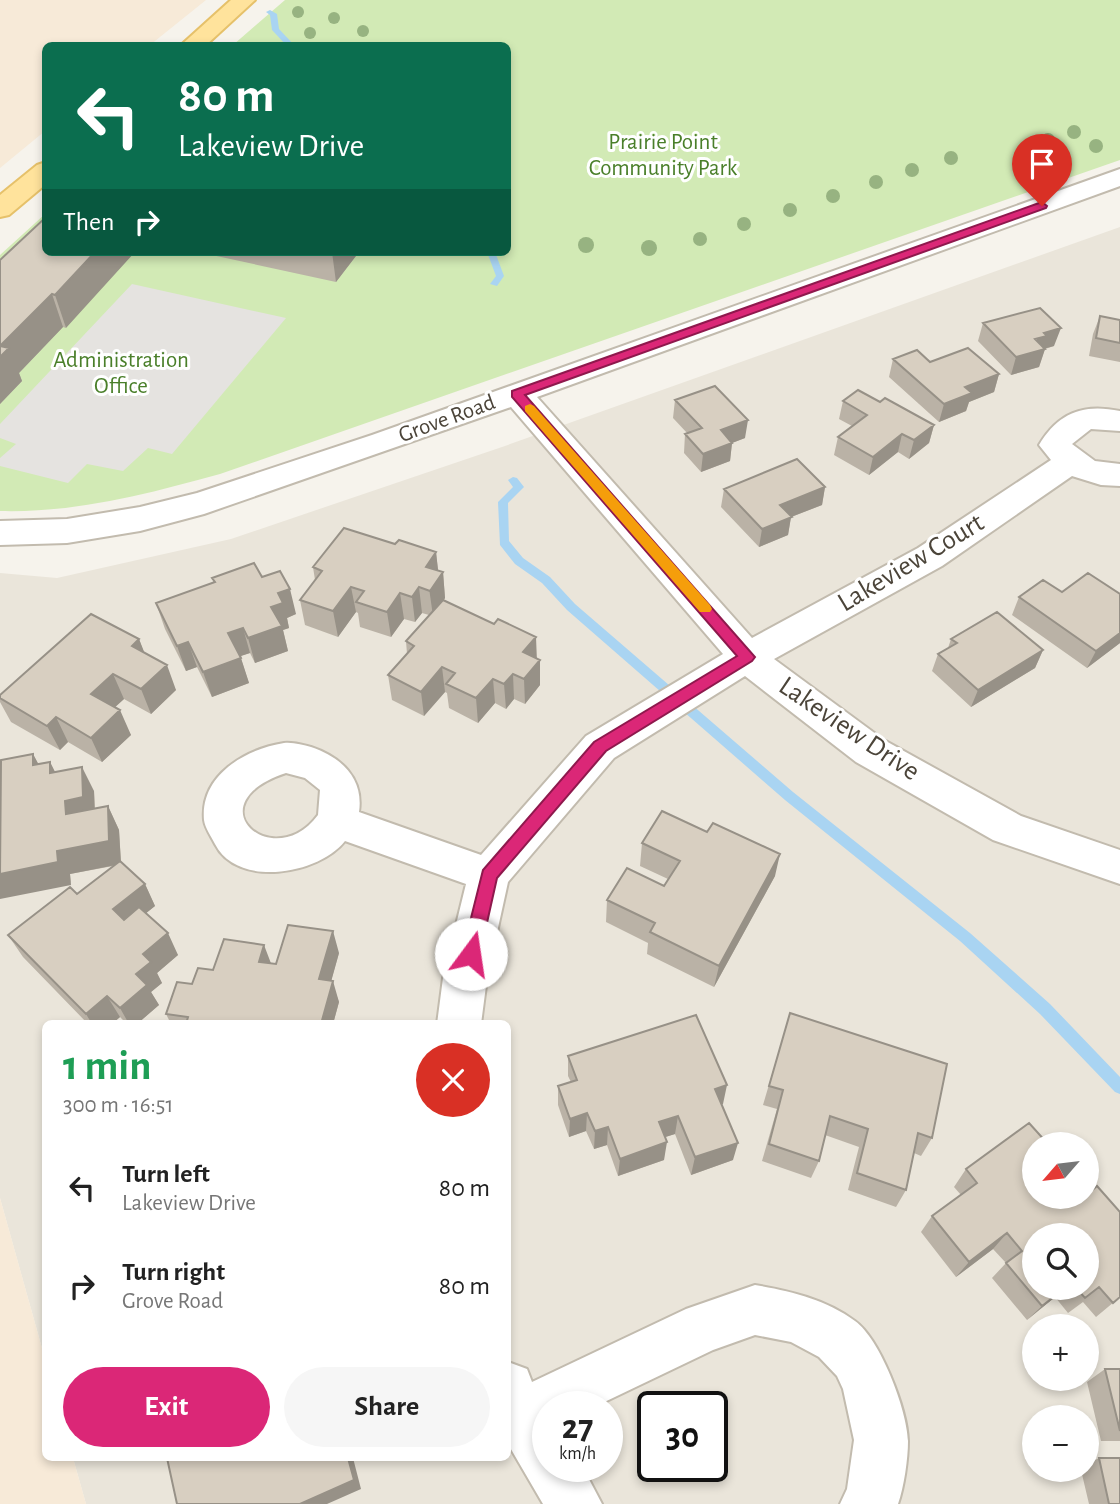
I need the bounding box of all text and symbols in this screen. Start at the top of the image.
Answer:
icon: left [63,70,154,161]
text: 80 m [178,72,275,121]
text: Lakeview Drive [178,130,364,162]
park label: Prairie Point Community Park [589,131,738,180]
pin [1012,134,1072,206]
icon: arrive [1023,145,1061,183]
icon: right [128,203,166,241]
text: Then [63,209,114,235]
park label: Administration Office [53,349,189,398]
street label: Grove Road [395,391,499,447]
street label: Lakeview Court [833,509,989,617]
street label: Lakeview Drive [774,672,924,786]
position arrow [434,917,508,991]
button: close [416,1043,490,1117]
text: 1 min [63,1045,152,1087]
text: 300 m · 16:51 [63,1094,173,1117]
north arrow [1022,1132,1099,1209]
map controls [1022,1132,1099,1482]
text: Turn left [122,1161,210,1187]
icon: left [63,1169,101,1207]
text: 80 m [439,1175,490,1201]
text: Lakeview Drive [122,1192,256,1215]
button: search [1022,1223,1099,1300]
text: Turn right [122,1259,225,1285]
icon: right [63,1267,101,1305]
text: 80 m [439,1273,490,1299]
text: Grove Road [122,1290,223,1313]
button: + [1022,1314,1099,1391]
button: Exit [63,1367,270,1447]
button: Share [284,1367,490,1447]
speed limit sign: 30 [637,1391,728,1482]
button: − [1022,1405,1099,1482]
text: 27 [562,1410,593,1445]
text: km/h [559,1445,596,1463]

